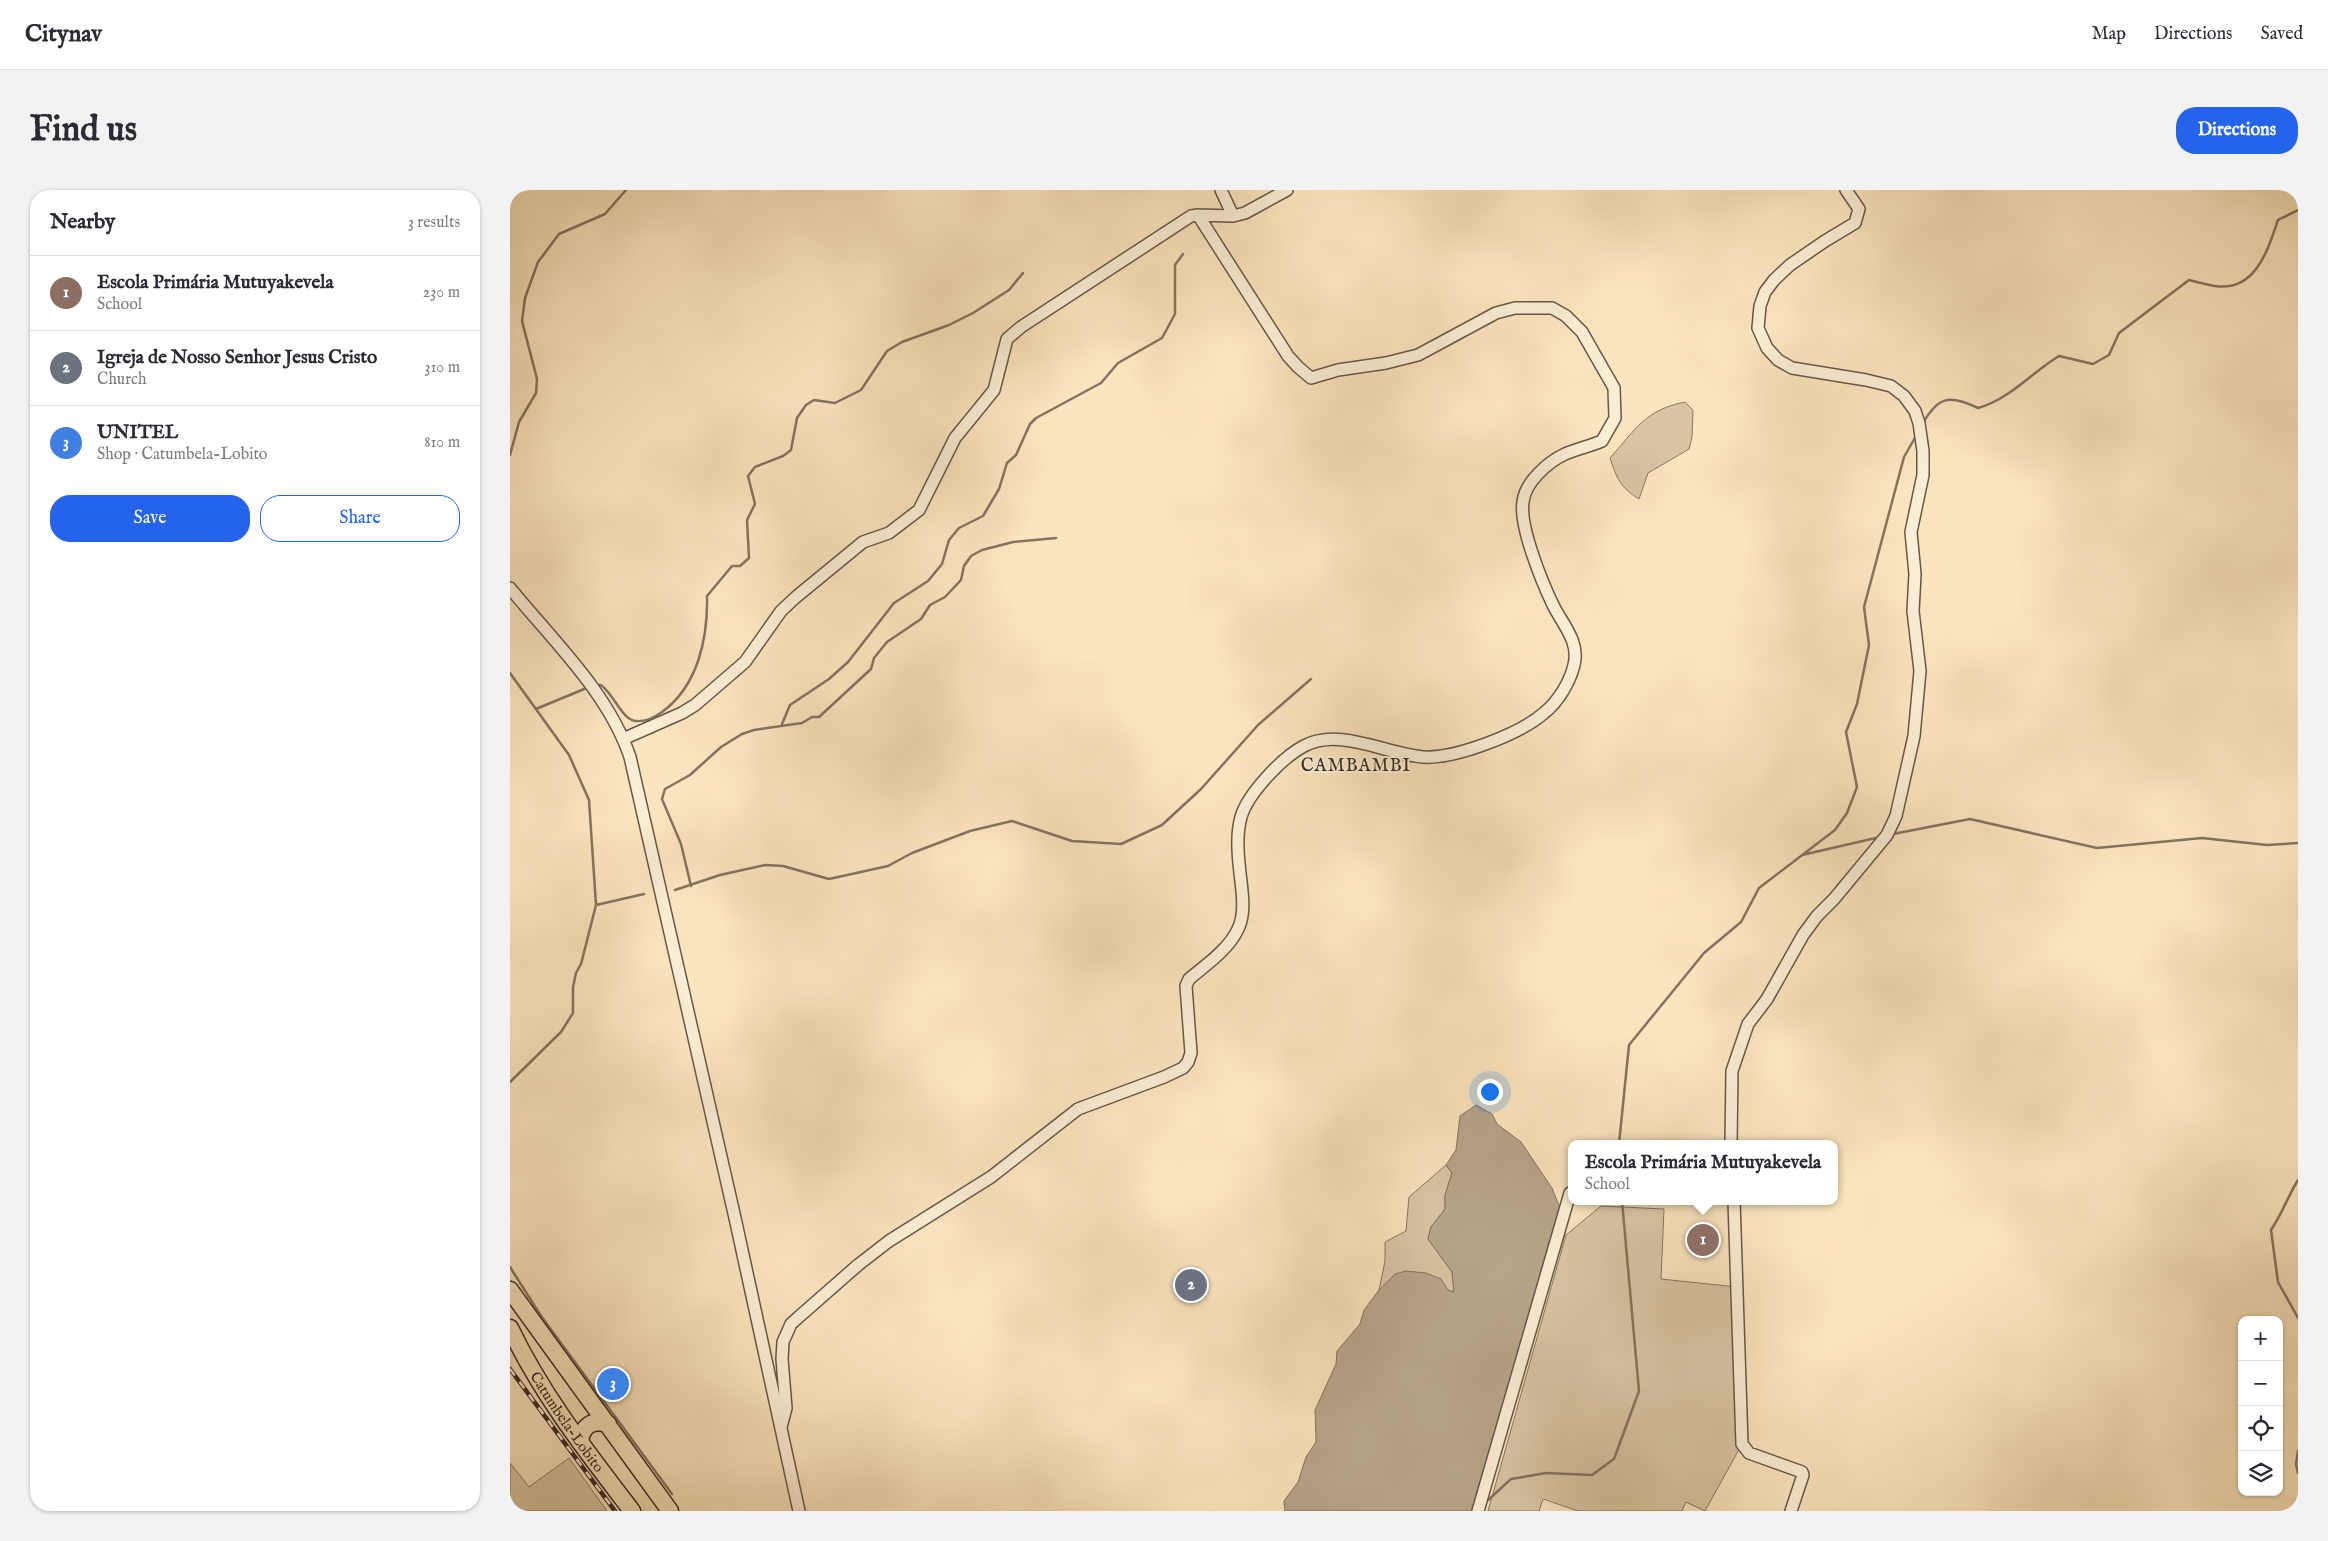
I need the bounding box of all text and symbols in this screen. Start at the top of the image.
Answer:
text: Citynav [25,19,102,50]
text: Map [2092,23,2126,46]
text: Directions [2154,23,2232,46]
text: Saved [2260,23,2303,46]
button: Directions [2176,107,2298,154]
text: Find us [30,108,137,153]
text: Nearby [50,209,115,236]
text: 3 results [408,213,460,233]
text: Escola Primária Mutuyakevela [97,271,334,295]
text: 1 [63,283,69,303]
text: 230 m [423,283,460,303]
text: School [97,295,142,315]
text: Igreja de Nosso Senhor Jesus Cristo [97,346,377,370]
text: 2 [62,358,70,378]
text: 310 m [424,358,460,378]
text: Church [97,370,146,390]
text: UNITEL [97,421,178,445]
text: 3 [63,433,69,453]
text: 810 m [424,433,460,453]
text: Shop · Catumbela-Lobito [97,445,267,465]
button: Save [50,495,250,542]
button: Share [260,495,460,542]
district label: CAMBAMBI [1301,755,1411,778]
your location [1477,1079,1503,1105]
popup [1568,1140,1838,1205]
text: Escola Primária Mutuyakevela [1585,1151,1821,1175]
text: School [1585,1175,1630,1195]
pin: 1 [1687,1221,1719,1259]
pin: 2 [1175,1266,1207,1304]
map controls [2238,1316,2283,1496]
button: + [2238,1316,2283,1361]
button: − [2238,1361,2283,1406]
pin: 3 [597,1365,629,1403]
street label: Catumbela-Lobito [525,1368,608,1476]
button: locate [2238,1406,2283,1451]
button: layers [2238,1451,2283,1496]

